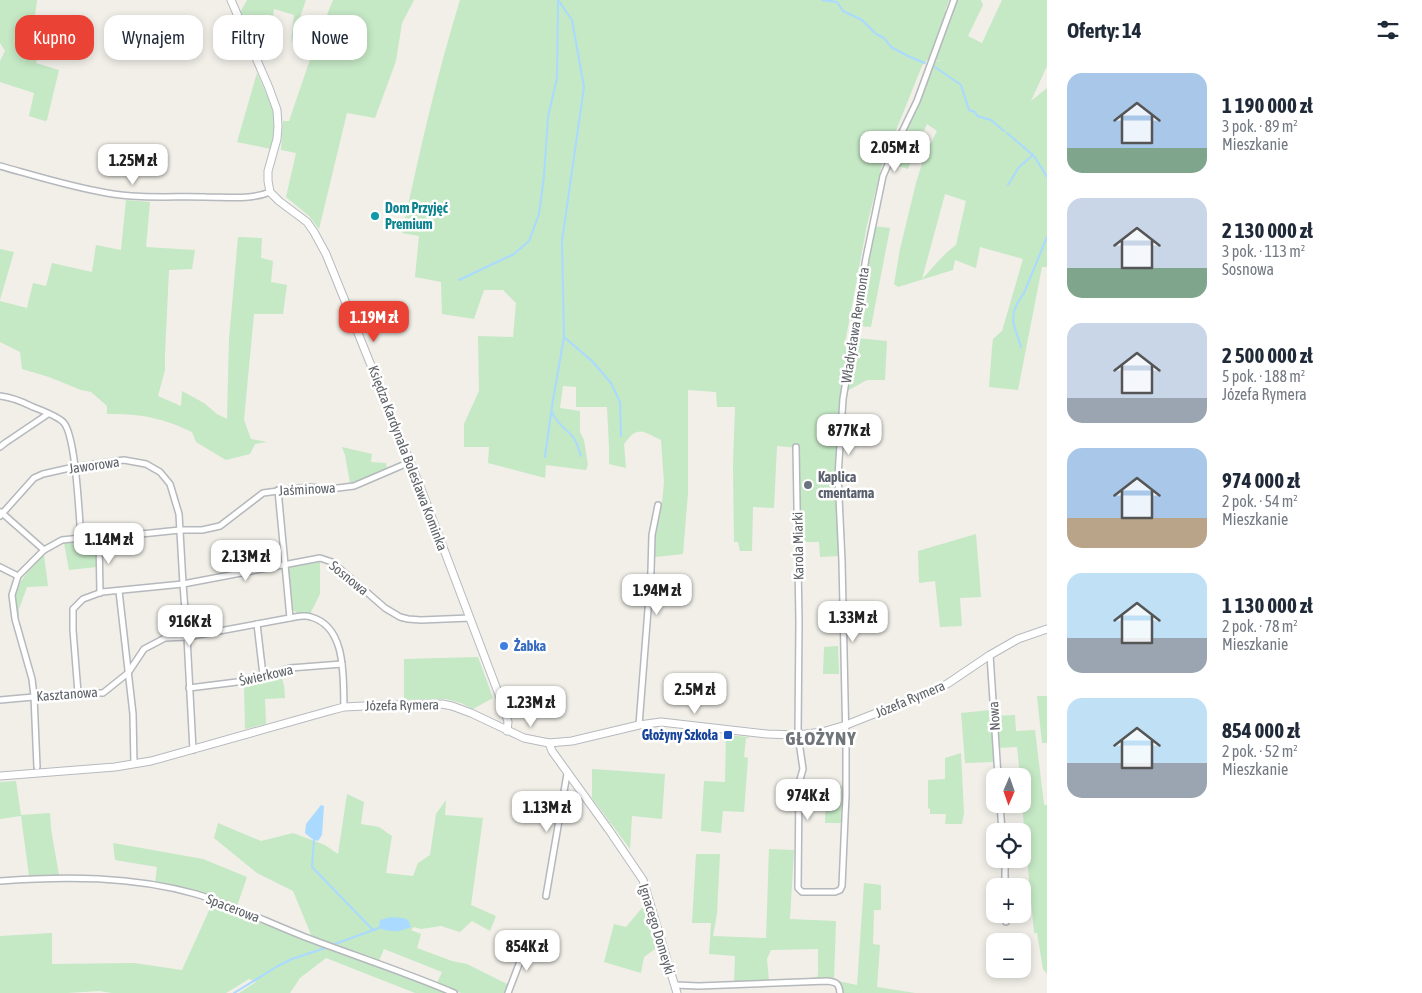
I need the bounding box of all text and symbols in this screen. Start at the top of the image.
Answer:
chip: Kupno [15,15,94,60]
chip: Wynajem [104,15,203,60]
chip: Filtry [213,15,283,60]
chip: Nowe [293,15,367,60]
icon: filters [1374,16,1402,44]
text: Oferty: 14 [1067,18,1142,42]
icon: home [1107,93,1167,153]
text: 1 190 000 zł [1222,93,1313,117]
text: 3 pok. · 89 m² [1222,117,1298,135]
pin: 2.05M zł [843,130,947,173]
text: Mieszkanie [1222,135,1288,153]
text: 2.05M zł [871,138,919,156]
pin: 1.25M zł [81,144,185,186]
text: 1.25M zł [109,151,157,169]
place label: Dom Przyjęć Premium [385,200,449,232]
marker: Dom Przyjęć Premium [369,210,381,222]
icon: home [1107,218,1167,278]
text: 2 130 000 zł [1222,218,1313,242]
text: 3 pok. · 113 m² [1222,242,1305,260]
text: Sosnowa [1222,260,1274,278]
street label: Władysława Reymonta [838,266,872,384]
pin: 1.19M zł [322,300,426,343]
text: 1.19M zł [350,308,398,326]
icon: home [1107,343,1167,403]
text: 2 500 000 zł [1222,343,1313,367]
street label: Księdza Kardynała Bolesława Kominka [365,363,451,553]
text: 5 pok. · 188 m² [1222,367,1305,385]
text: Józefa Rymera [1222,385,1307,403]
pin: 877K zł [803,414,895,456]
text: 877K zł [828,421,870,439]
street label: Jaworowa [68,454,120,476]
icon: home [1107,468,1167,528]
text: 974 000 zł [1222,468,1300,492]
place label: Kaplica cmentarna [818,469,875,501]
marker: Kaplica cmentarna [802,479,814,491]
street label: Jaśminowa [278,480,336,498]
text: 2 pok. · 54 m² [1222,492,1298,510]
text: Mieszkanie [1222,510,1288,528]
street label: Karola Miarki [789,512,807,580]
pin: 1.14M zł [57,522,161,565]
text: 1.14M zł [85,530,133,548]
pin: 2.13M zł [194,540,298,582]
text: 2.13M zł [222,547,270,565]
street label: Sosnowa [326,558,372,598]
pin: 1.94M zł [605,574,709,616]
text: 1.94M zł [633,581,681,599]
icon: home [1107,593,1167,653]
text: 1 130 000 zł [1222,593,1313,617]
pin: 1.33M zł [801,600,905,643]
pin: 916K zł [144,604,236,647]
text: 1.33M zł [829,608,877,626]
text: 916K zł [169,612,211,630]
text: 2 pok. · 78 m² [1222,617,1298,635]
text: Mieszkanie [1222,635,1288,653]
place label: Żabka [514,637,547,654]
marker: Żabka [498,640,510,652]
street label: Świerkowa [237,660,295,689]
pin: 2.5M zł [649,672,741,715]
street label: Józefa Rymera [873,677,947,721]
text: 2.5M zł [675,680,715,698]
street label: Kasztanowa [36,684,98,704]
pin: 1.23M zł [479,686,583,728]
text: 1.23M zł [507,693,555,711]
street label: Józefa Rymera [365,696,439,714]
street label: Nowa [985,701,1003,731]
icon: home [1107,718,1167,778]
text: 854 000 zł [1222,718,1300,742]
place label: Głożyny Szkoła [642,727,718,743]
district label: GŁOŻYNY [785,727,857,749]
marker: Głożyny Szkoła [722,729,734,741]
text: 2 pok. · 52 m² [1222,742,1298,760]
text: Mieszkanie [1222,760,1288,778]
north arrow [986,768,1031,812]
map controls [986,768,1031,978]
pin: 974K zł [762,778,854,821]
text: 974K zł [787,786,829,804]
pin: 1.13M zł [495,790,599,833]
text: 1.13M zł [523,798,571,816]
button: locate [986,823,1031,868]
button: + [986,878,1031,923]
street label: Ignacego Domeyki [636,882,678,976]
street label: Spacerowa [204,891,262,925]
pin: 854K zł [481,930,573,972]
button: − [986,933,1031,978]
text: 854K zł [506,937,548,955]

